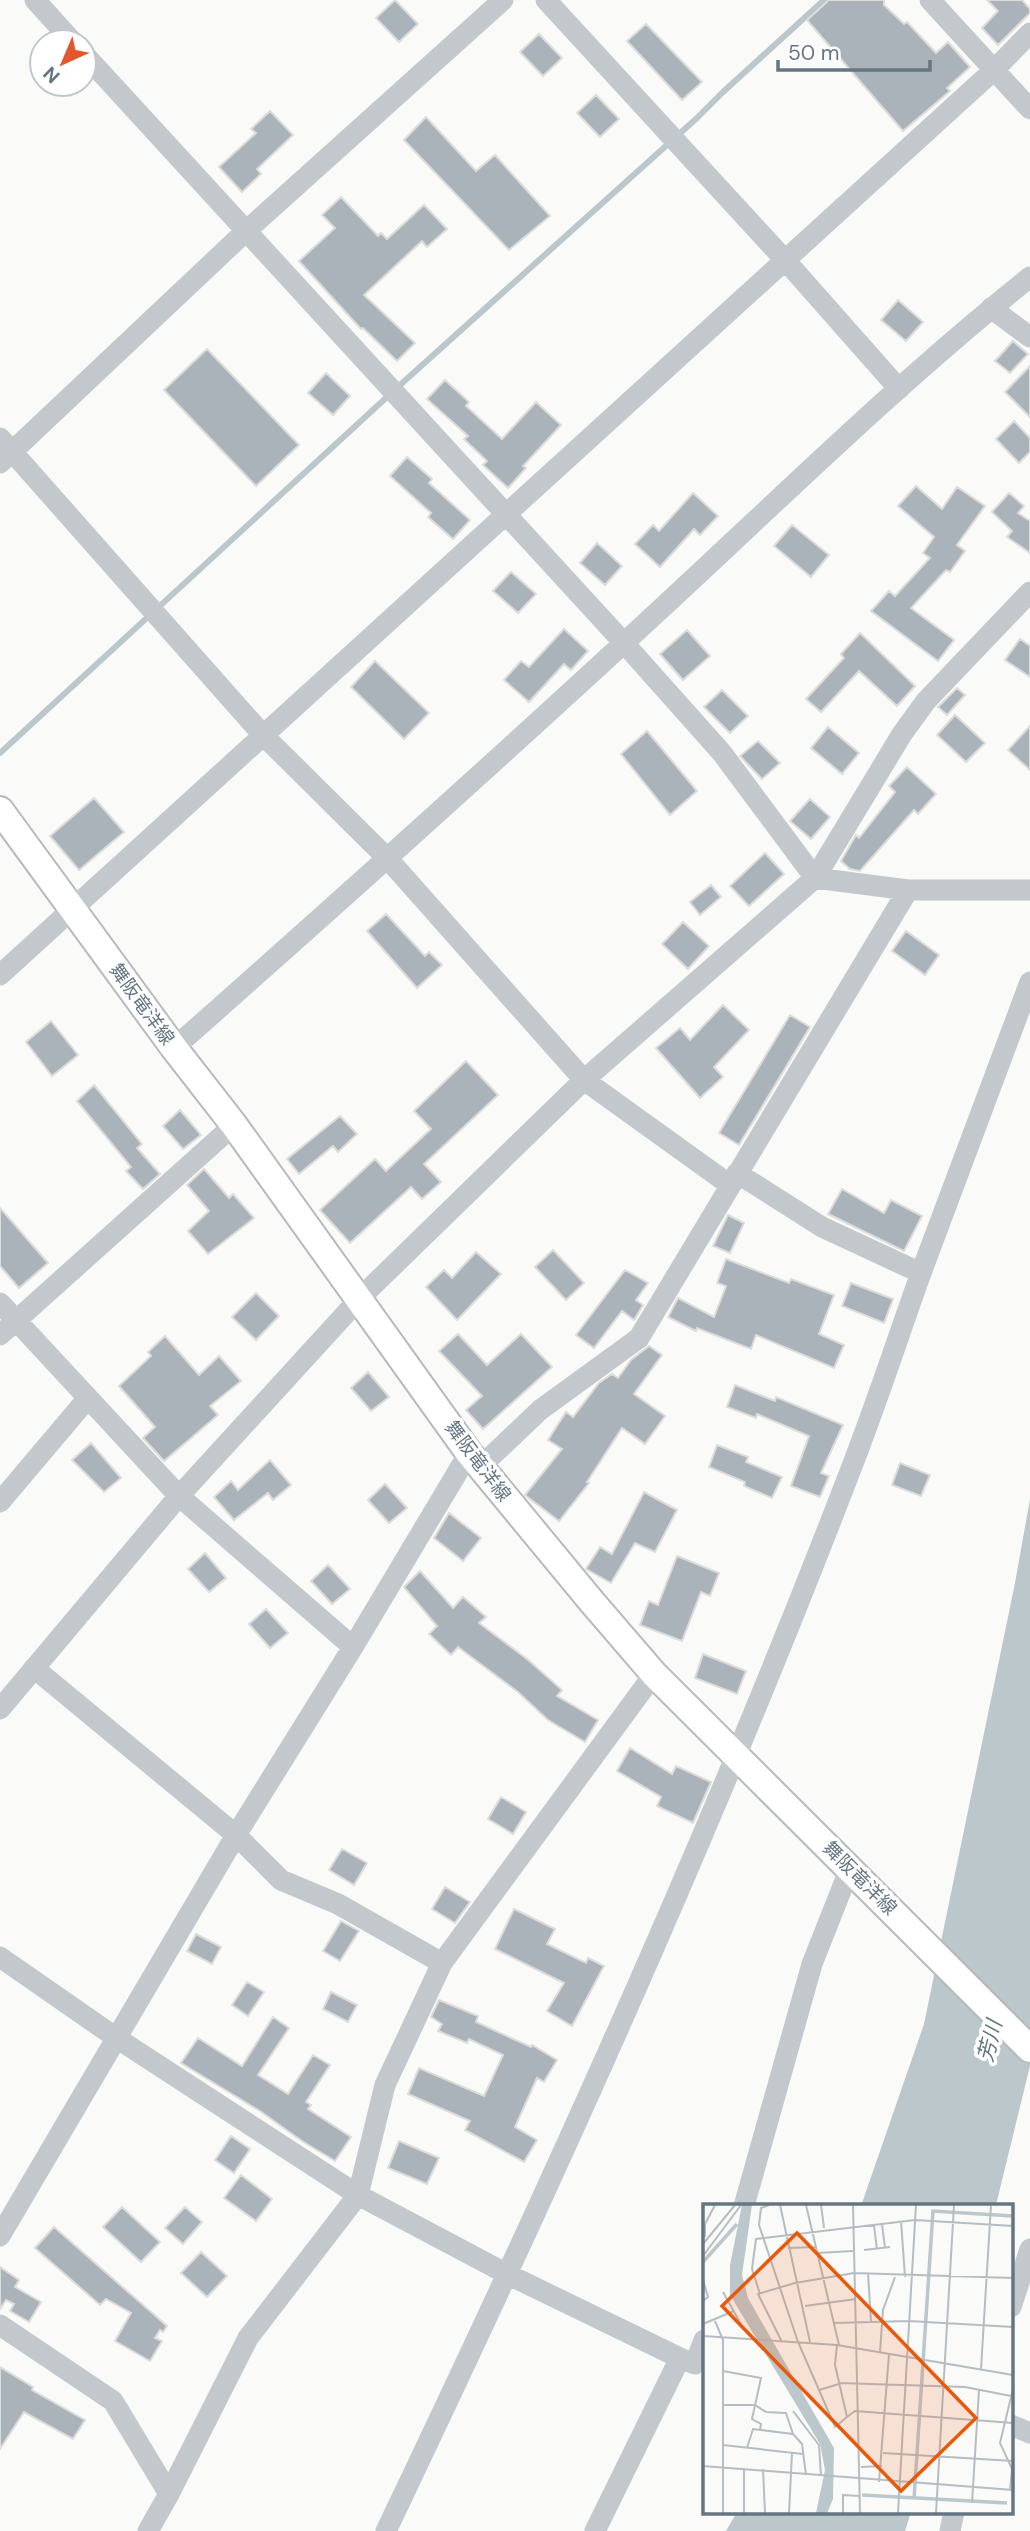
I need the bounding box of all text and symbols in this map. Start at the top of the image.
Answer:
north arrow [28,28,98,98]
scale bar [778,28,930,72]
text: 50 m [788,39,839,67]
text: N [38,61,65,89]
street label: 舞阪竜洋線 [104,958,180,1050]
street label: 舞阪竜洋線 [439,1416,517,1506]
street label: 舞阪竜洋線 [818,1836,902,1920]
water label: 芳川 [971,2015,1009,2065]
inset map [703,2204,1012,2514]

